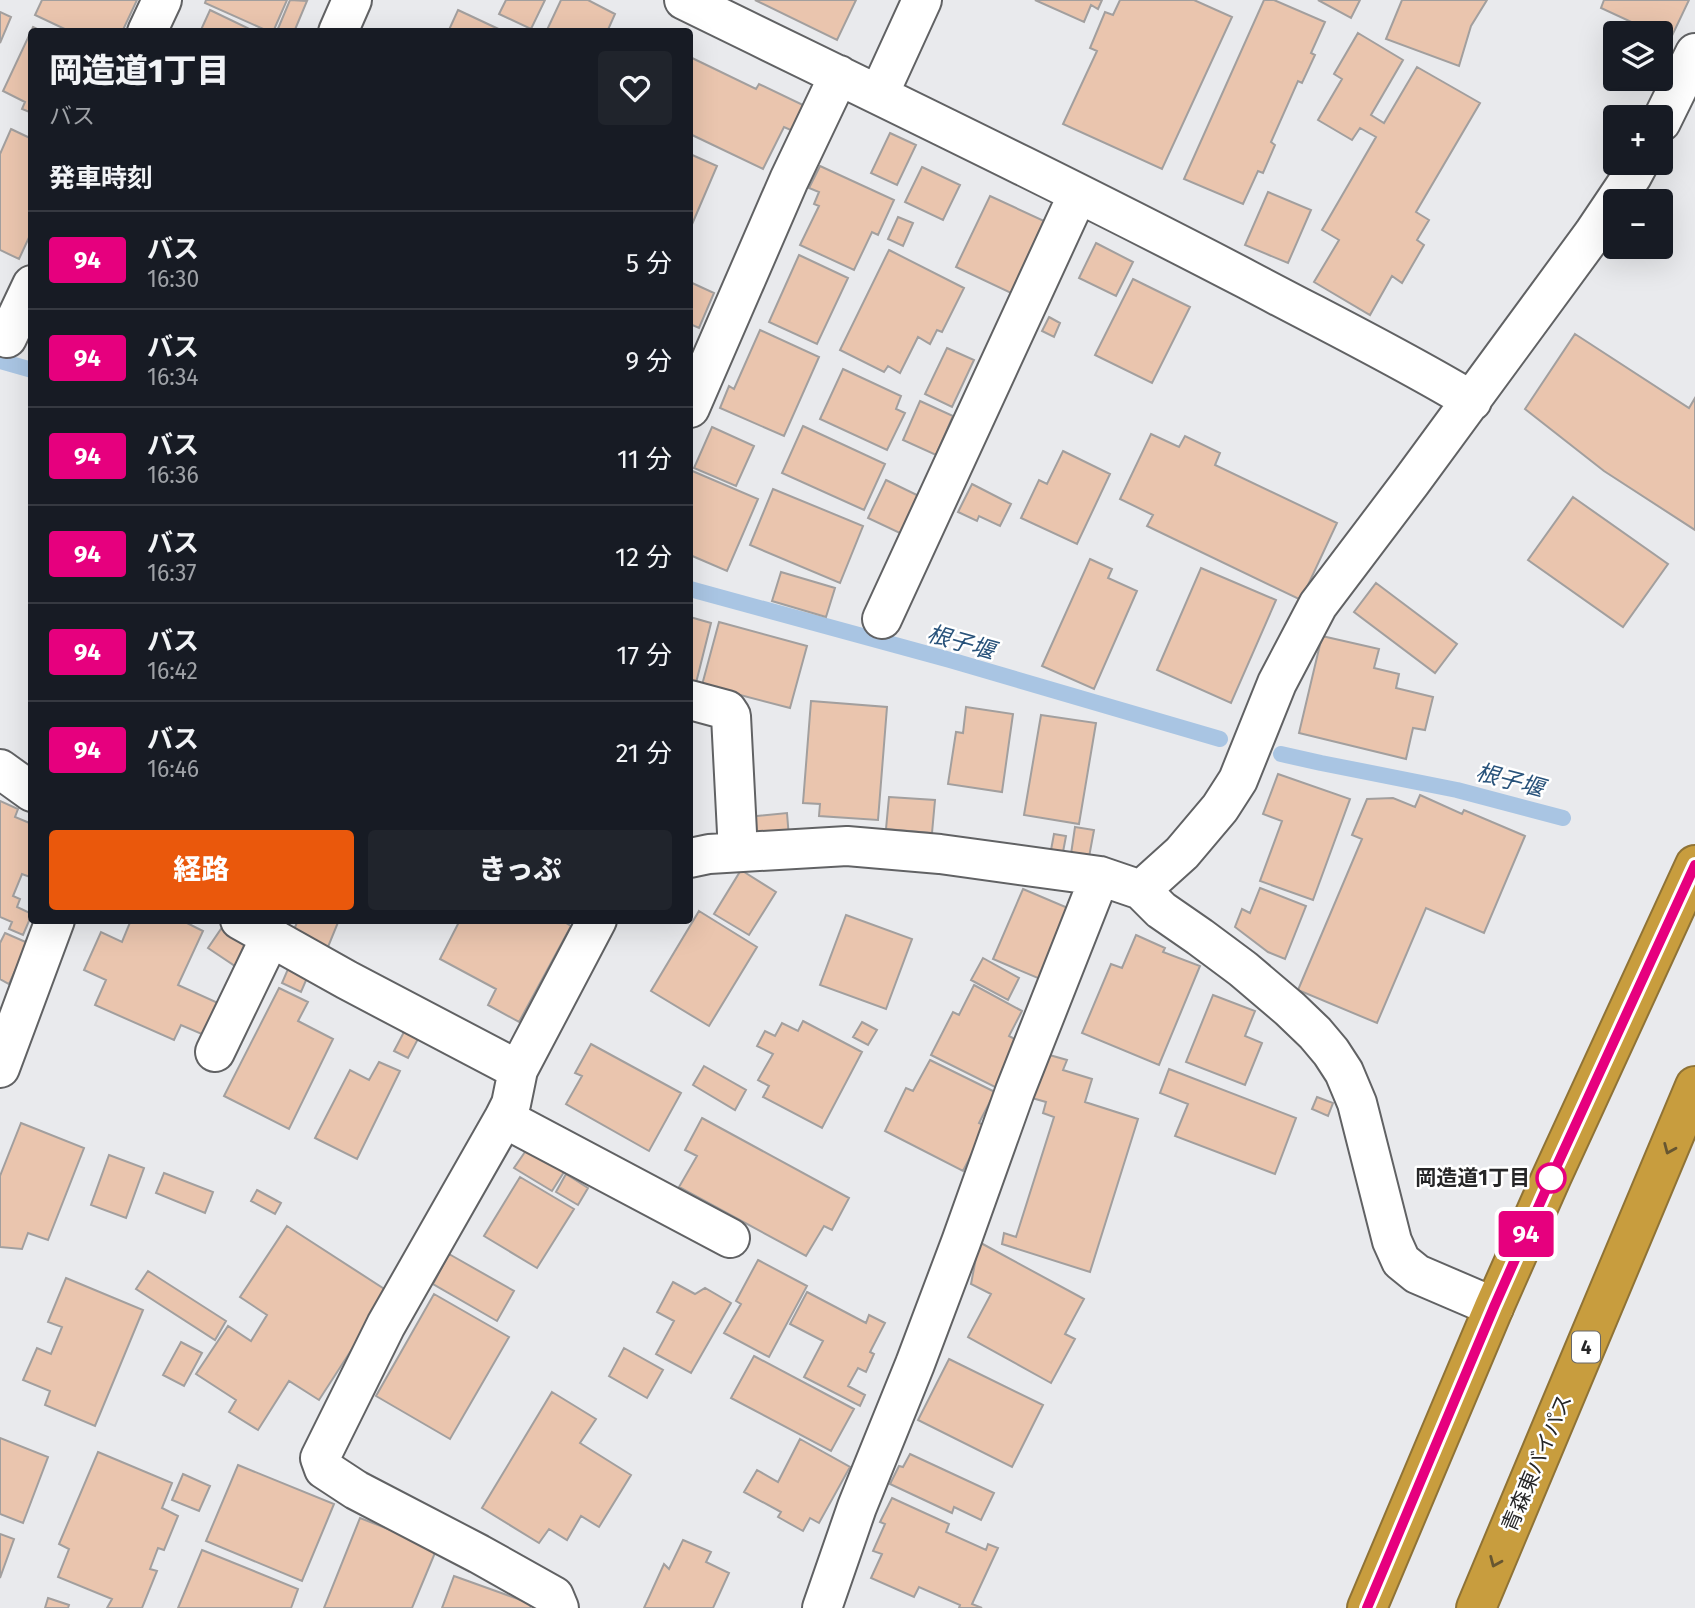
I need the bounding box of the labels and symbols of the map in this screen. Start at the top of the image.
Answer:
water label: 根子堰 [924,619,1002,666]
water label: 根子堰 [1473,758,1551,803]
one-way arrow [1663,1142,1677,1154]
marker: 岡造道1丁目 [1536,1163,1566,1193]
place label: 岡造道1丁目 [1415,1165,1530,1191]
line badge: 94 [1494,1211,1558,1257]
road number: 4 [1572,1331,1600,1362]
street label: 青森東バイパス [1496,1390,1578,1536]
one-way arrow [1490,1556,1504,1568]

